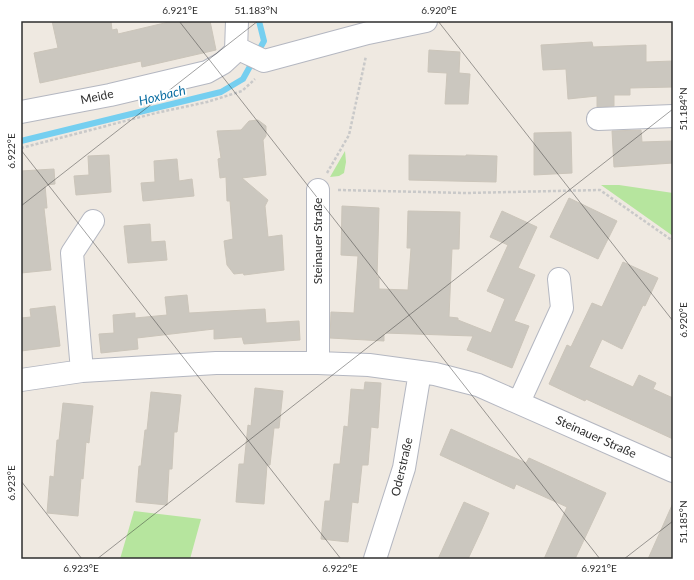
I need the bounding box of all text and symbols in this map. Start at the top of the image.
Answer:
text: 6.921°E [162,4,198,16]
text: 51.183°N [234,4,278,16]
text: 6.920°E [421,4,457,16]
water label: Hoxbach [137,81,187,109]
street label: Meide [79,86,115,107]
text: 51.184°N [677,87,689,131]
text: 6.922°E [5,133,17,169]
street label: Steinauer Straße [310,198,325,284]
text: 6.920°E [677,302,689,338]
street label: Steinauer Straße [554,412,639,461]
street label: Oderstraße [387,436,416,498]
text: 6.923°E [5,465,17,501]
text: 51.185°N [677,500,689,544]
text: 6.923°E [63,562,99,574]
text: 6.922°E [322,562,358,574]
text: 6.921°E [581,562,617,574]

